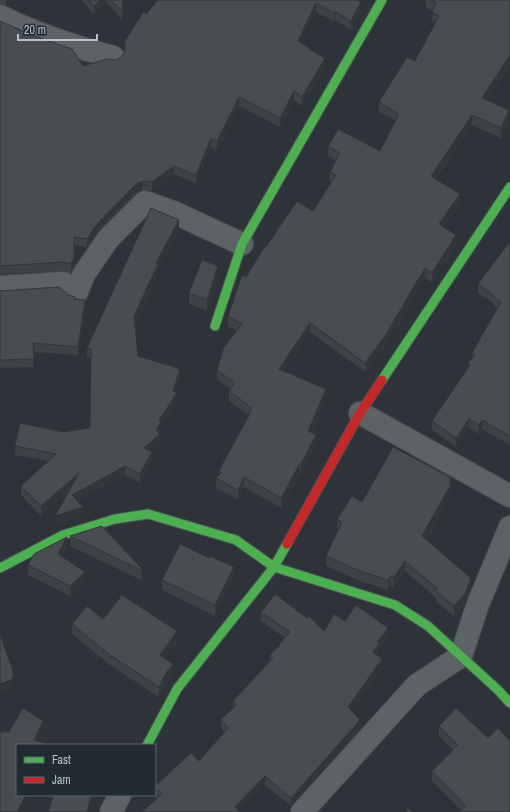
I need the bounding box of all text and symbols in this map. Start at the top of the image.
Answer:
scale bar [18,16,97,42]
text: 20 m [24,22,46,38]
legend [16,744,156,796]
text: Fast [52,752,71,768]
text: Jam [52,772,71,788]

